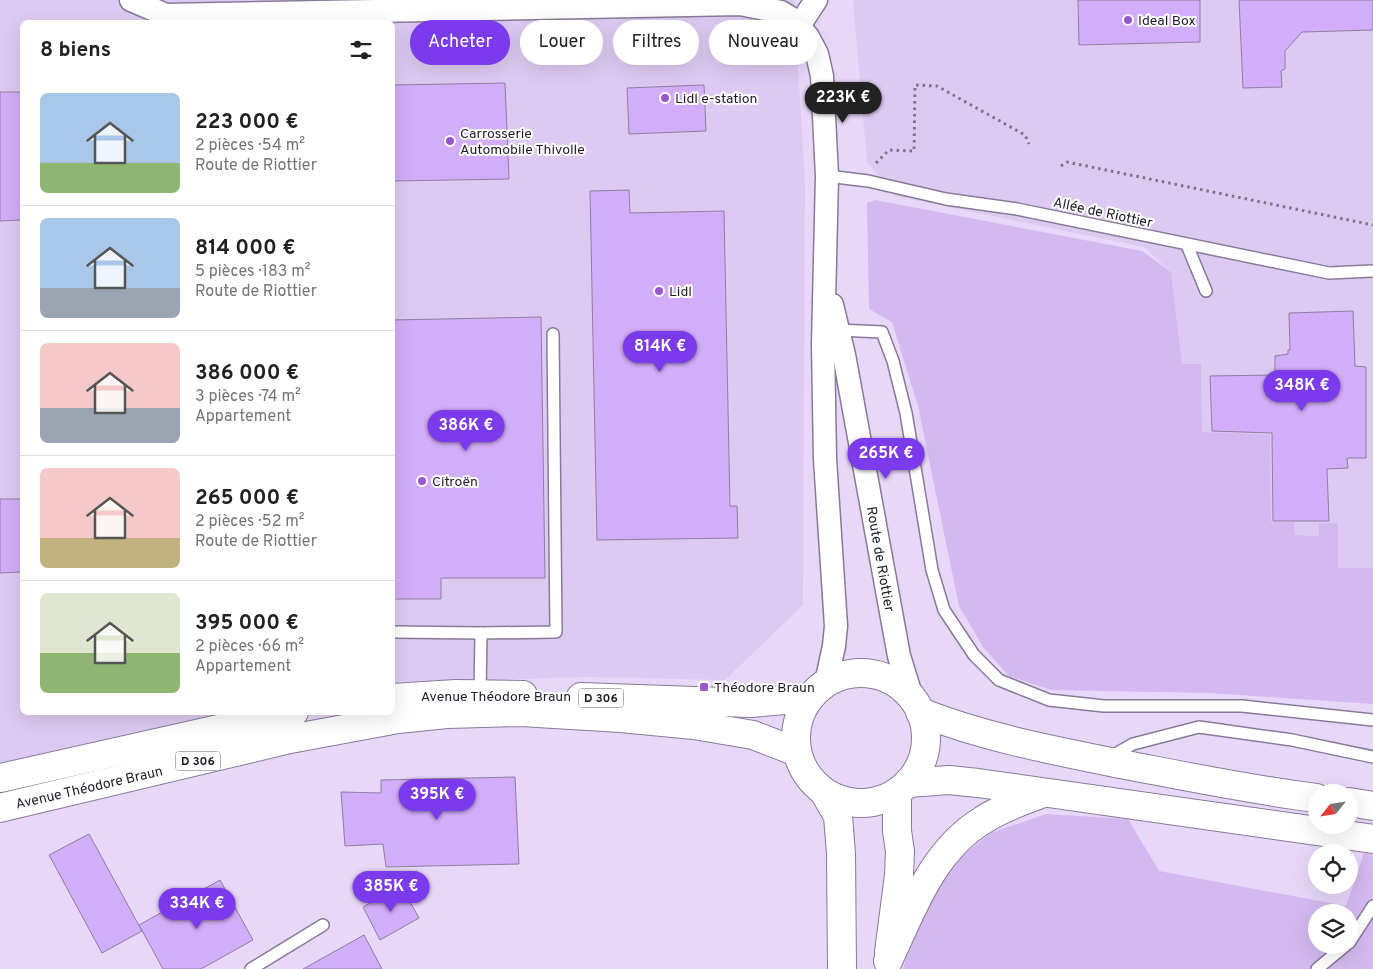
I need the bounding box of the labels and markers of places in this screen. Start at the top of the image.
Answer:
place label: Ideal Box [1138,13,1196,30]
marker: Ideal Box [1122,14,1134,26]
pin: 223K € [802,82,884,124]
place label: Lidl e-station [675,91,757,108]
marker: Lidl e-station [659,92,671,104]
place label: Carrosserie Automobile Thivolle [460,126,585,159]
marker: Carrosserie Automobile Thivolle [444,135,456,147]
place label: Lidl [669,284,692,301]
marker: Lidl [653,285,665,297]
pin: 814K € [619,330,701,373]
pin: 348K € [1261,370,1343,412]
pin: 386K € [425,410,507,452]
pin: 265K € [845,438,927,480]
place label: Citroën [432,474,478,491]
marker: Citroën [416,475,428,487]
place label: Théodore Braun [714,680,815,697]
marker: Théodore Braun [698,681,710,693]
pin: 395K € [396,778,478,821]
pin: 385K € [350,870,432,913]
pin: 334K € [156,888,238,930]

